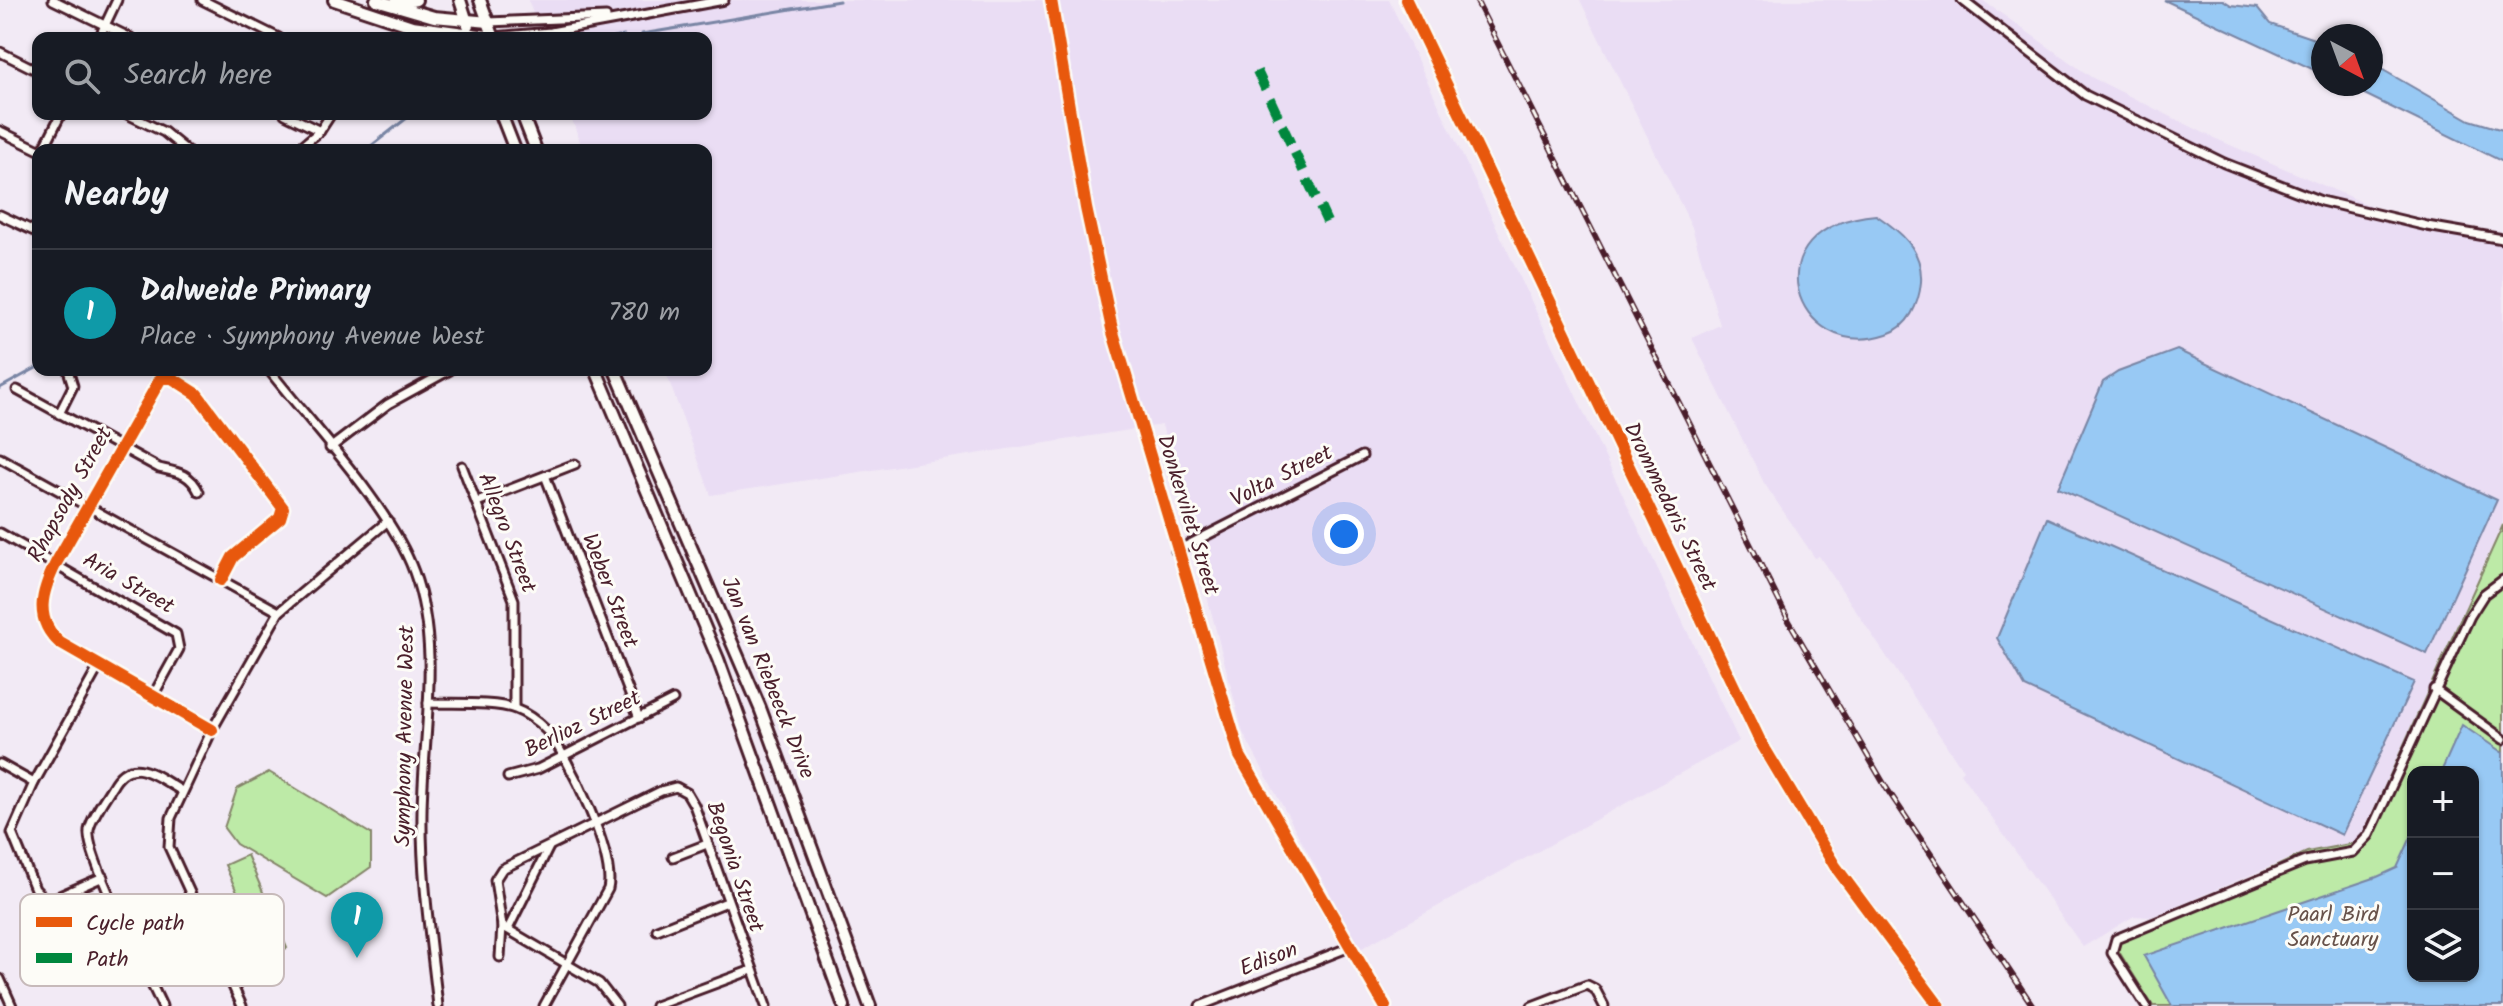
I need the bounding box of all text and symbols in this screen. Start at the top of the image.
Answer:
north arrow [2311,24,2383,96]
search box [32,32,712,120]
text: Search here [124,52,272,100]
icon: search [60,54,104,98]
text: Nearby [64,169,169,223]
text: Dalweide Primary [140,268,371,316]
text: 1 [86,292,94,334]
text: 780 m [608,292,680,334]
text: Place · Symphony Avenue West [140,316,484,358]
street label: Drommedaris Street [1613,417,1725,598]
street label: Rhapsody Street [19,420,123,569]
street label: Donkervilet Street [1146,430,1228,600]
street label: Volta Street [1225,436,1340,518]
street label: Allegro Street [467,468,545,599]
your location [1324,514,1364,554]
street label: Weber Street [571,529,647,654]
street label: Aria Street [76,544,181,625]
street label: Jan van Riebeeck Drive [710,572,824,785]
street label: Symphony Avenue West [387,625,425,847]
street label: Berlioz Street [519,681,648,768]
map controls [2407,766,2479,982]
button: + [2407,766,2479,838]
street label: Begonia Street [695,797,773,938]
button: − [2407,838,2479,910]
pin: 1 [331,892,383,958]
legend [20,894,284,986]
park label: Paarl Bird Sanctuary [2287,898,2380,958]
text: Cycle path [86,907,185,942]
button: layers [2407,910,2479,982]
street label: Edison [1235,933,1303,987]
text: Path [86,943,129,978]

